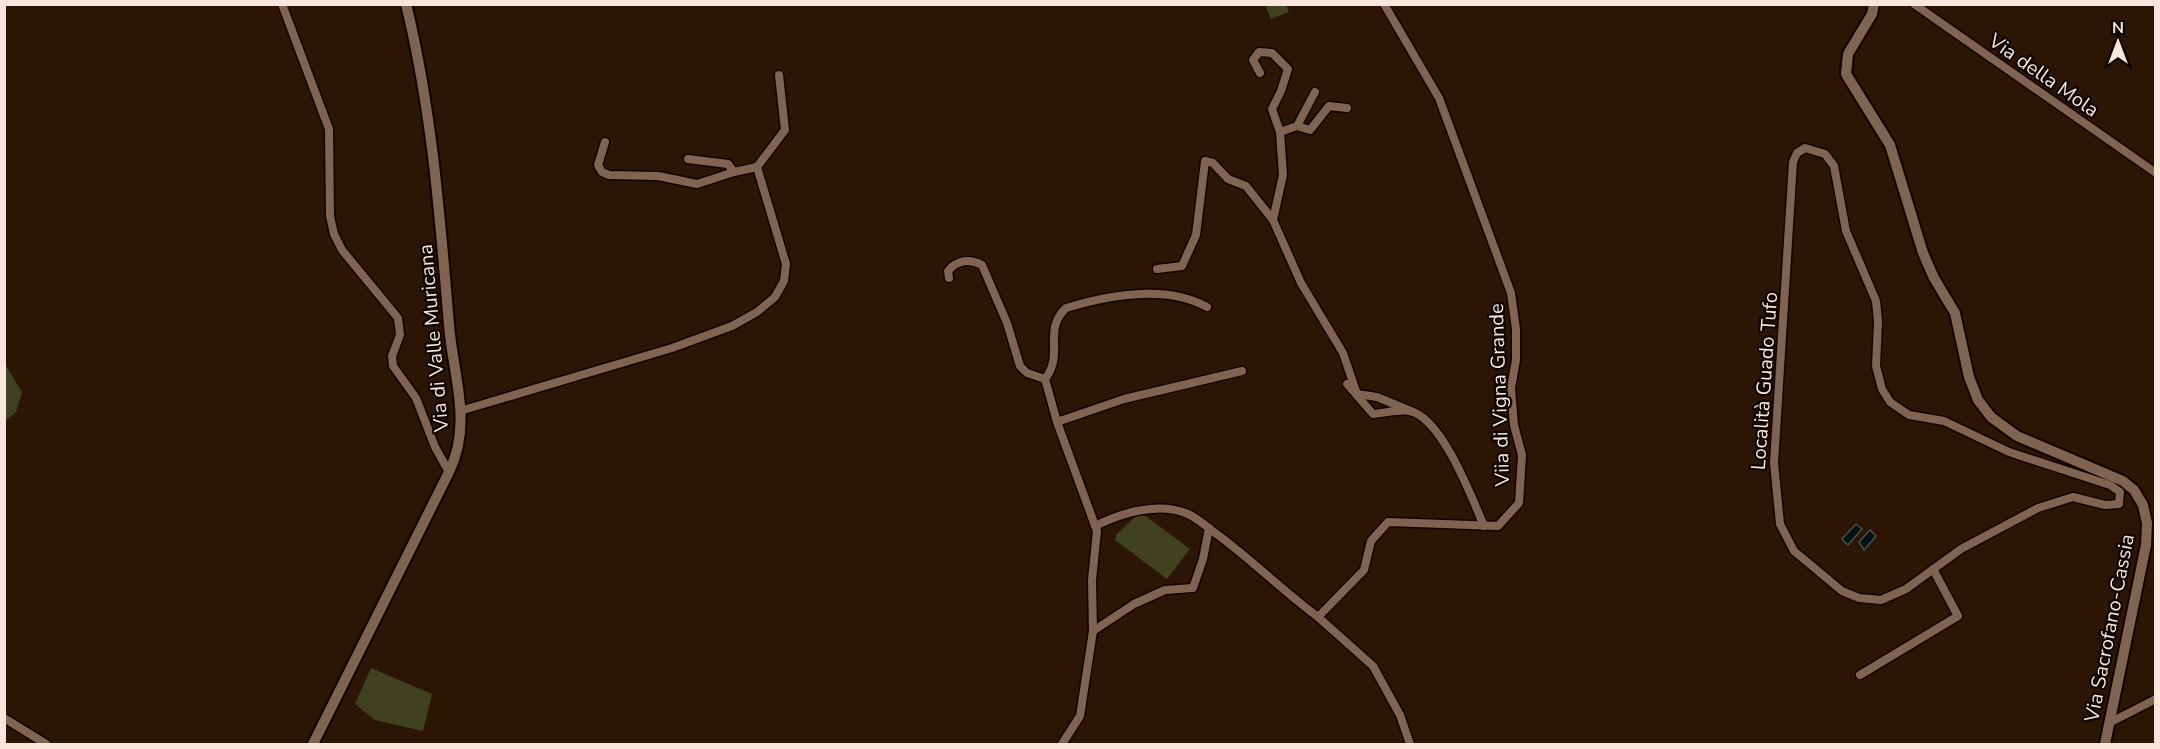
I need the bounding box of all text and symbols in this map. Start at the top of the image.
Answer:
north arrow [2088,12,2148,72]
text: N [2112,17,2124,39]
street label: Via della Mola [1982,27,2104,123]
street label: Via di Valle Muricana [412,243,455,434]
street label: Località Guado Tufo [1745,291,1784,471]
street label: Viia di Vigna Grande [1483,303,1516,488]
street label: Via Sacrofano-Cassia [2078,532,2141,725]

